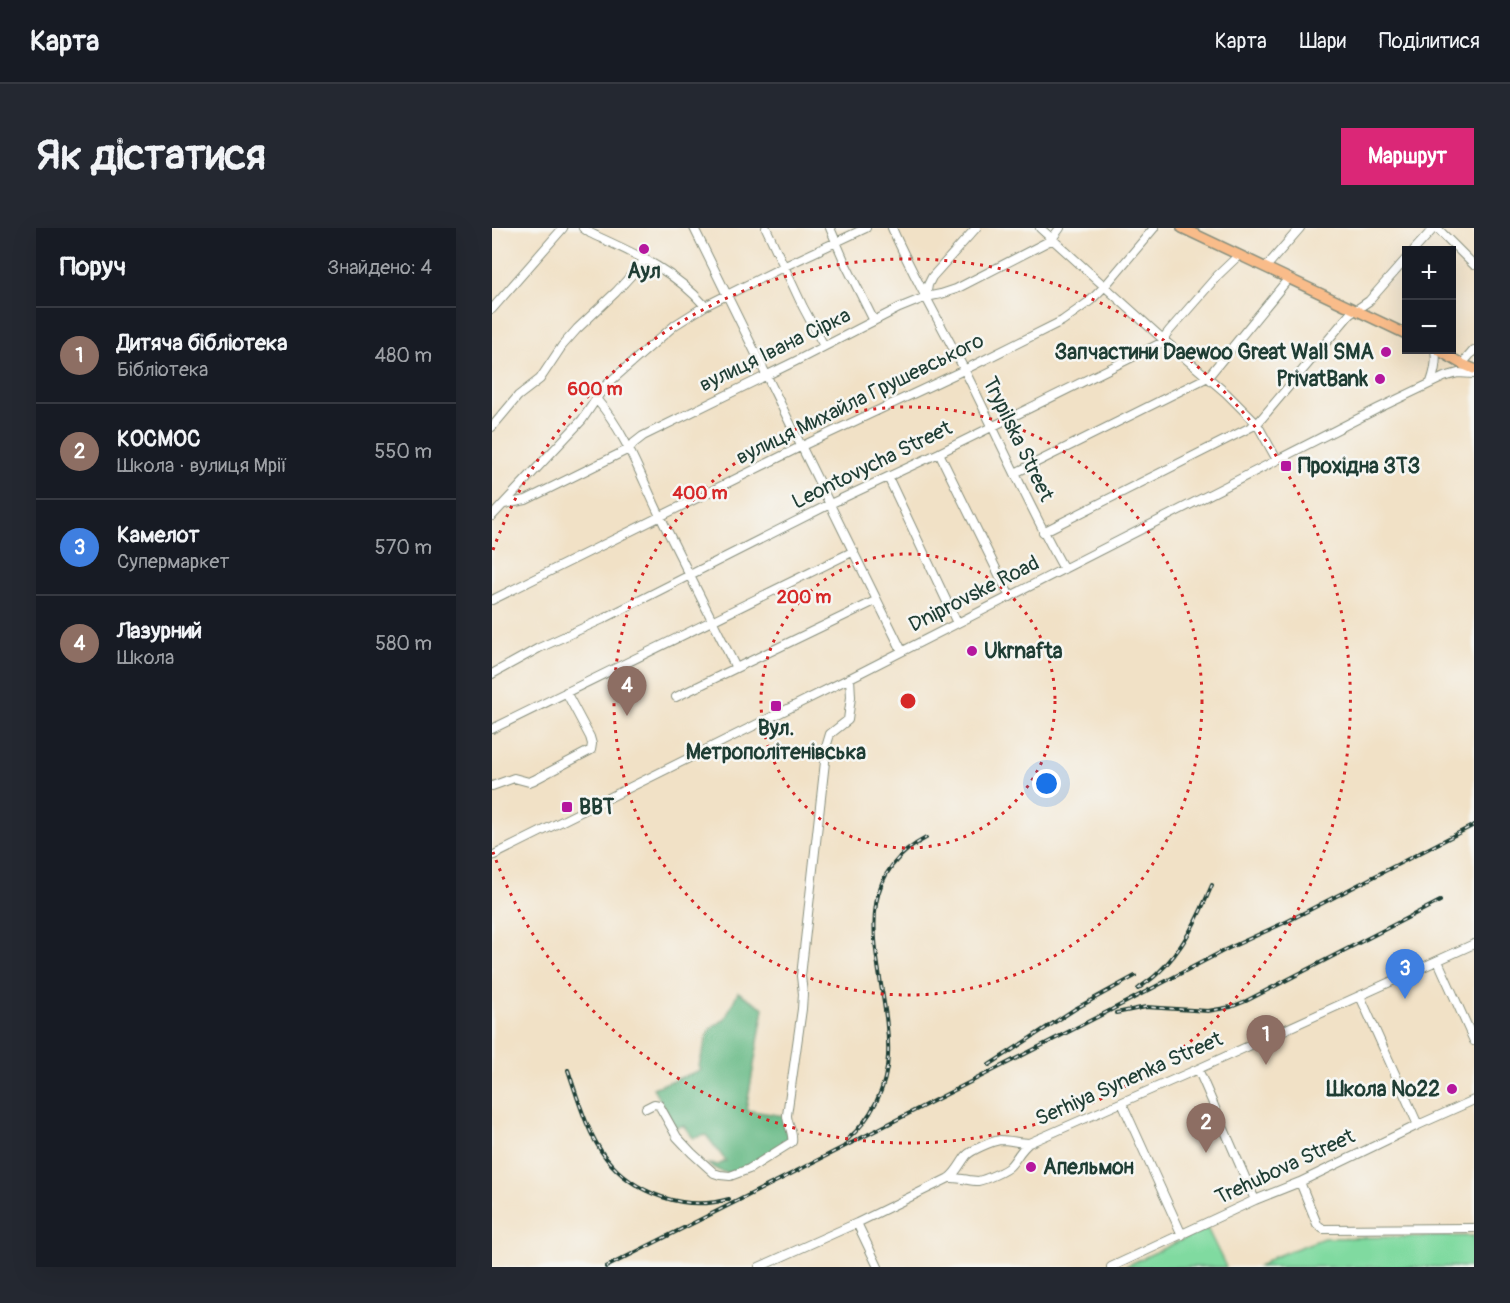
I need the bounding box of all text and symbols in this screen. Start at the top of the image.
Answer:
text: Карта [30,24,99,59]
text: Карта [1215,28,1267,55]
text: Шари [1300,28,1346,55]
text: Поділитися [1379,28,1480,55]
button: Маршрут [1341,128,1474,185]
text: Як дістатися [36,130,266,182]
marker: Аул [637,242,651,256]
map controls [1402,246,1456,354]
button: + [1402,246,1456,300]
text: Поруч [60,251,126,283]
text: Знайдено: 4 [327,255,432,280]
place label: Аул [627,258,661,285]
button: − [1402,300,1456,354]
street label: вулиця Івана Сірка [695,302,855,398]
street label: вулиця Михайла Грушевського [731,327,989,471]
text: Дитяча бібліотека [117,329,287,357]
place label: Запчастини Daewoo Great Wall SMA [1055,339,1374,366]
text: 1 [76,343,83,368]
text: 480 m [375,343,432,368]
marker: Запчастини Daewoo Great Wall SMA [1379,345,1393,359]
text: Бібліотека [117,357,208,382]
place label: PrivatBank [1276,366,1368,393]
street label: Trypilska Street [976,372,1060,506]
marker: PrivatBank [1373,372,1387,386]
text: 600 m [568,378,622,401]
street label: Leontovycha Street [787,414,957,515]
text: КОСМОС [117,425,201,453]
text: 2 [74,439,85,464]
text: 550 m [375,439,432,464]
text: Школа · вулиця Мрії [117,453,288,478]
place label: Прохідна ЗТЗ [1298,453,1420,480]
marker: Прохідна ЗТЗ [1279,459,1293,473]
text: 400 m [673,482,727,505]
text: Камелот [117,521,200,549]
text: 3 [74,535,85,560]
text: 570 m [375,535,432,560]
text: Супермаркет [117,549,229,574]
street label: Dniprovske Road [904,549,1044,639]
text: 200 m [777,586,831,609]
text: Лазурний [117,617,202,645]
text: 4 [74,631,85,656]
text: 580 m [375,631,432,656]
place label: Ukrnafta [984,638,1063,665]
marker: Ukrnafta [965,644,979,658]
text: Школа [117,645,174,670]
pin: 4 [608,666,646,716]
centre of rings [898,691,918,711]
marker: Вул. Метрополітенівська [769,699,783,713]
place label: Вул. Метрополітенівська [686,715,866,766]
your location [1032,769,1061,798]
place label: ВВТ [579,794,615,821]
marker: ВВТ [560,800,574,814]
pin: 3 [1386,950,1424,999]
pin: 1 [1246,1016,1286,1065]
street label: Serhiya Synenka Street [1031,1025,1227,1132]
place label: Школа №22 [1325,1076,1440,1103]
marker: Школа №22 [1445,1082,1459,1096]
pin: 2 [1186,1104,1226,1153]
street label: Trehubova Street [1211,1123,1360,1211]
place label: Апельмон [1043,1154,1134,1181]
marker: Апельмон [1024,1160,1038,1174]

